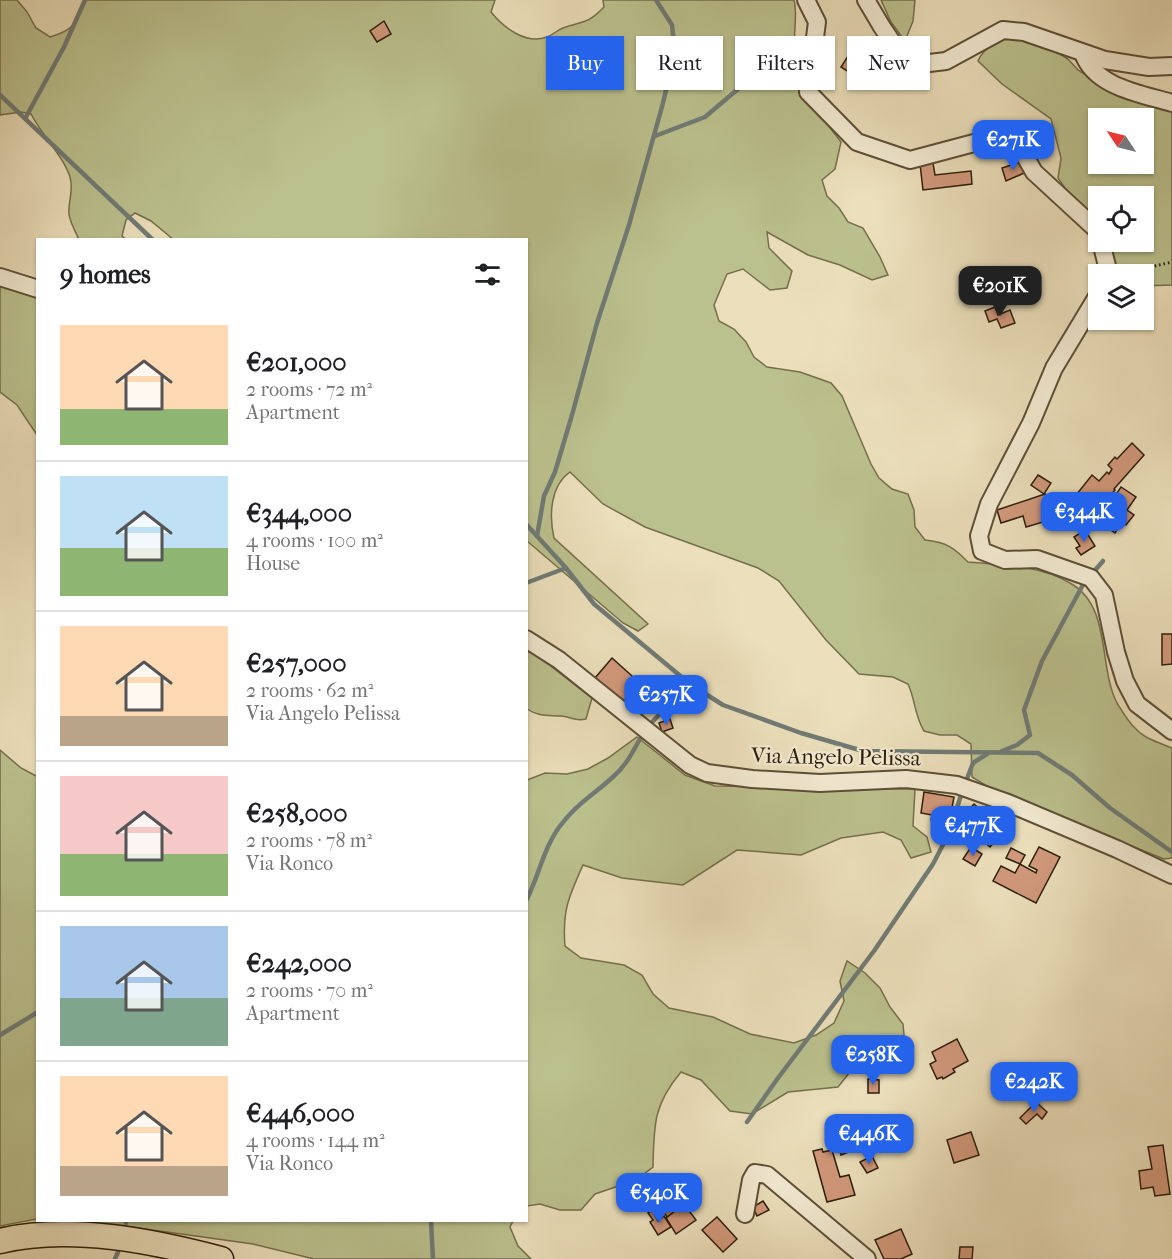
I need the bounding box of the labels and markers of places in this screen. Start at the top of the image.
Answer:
pin: €271K [971,120,1055,171]
pin: €201K [958,266,1042,317]
pin: €344K [1042,492,1126,543]
pin: €257K [624,675,708,726]
pin: €477K [931,806,1015,857]
pin: €258K [831,1035,915,1086]
pin: €242K [992,1062,1076,1113]
pin: €446K [827,1114,911,1165]
pin: €540K [617,1173,701,1224]

